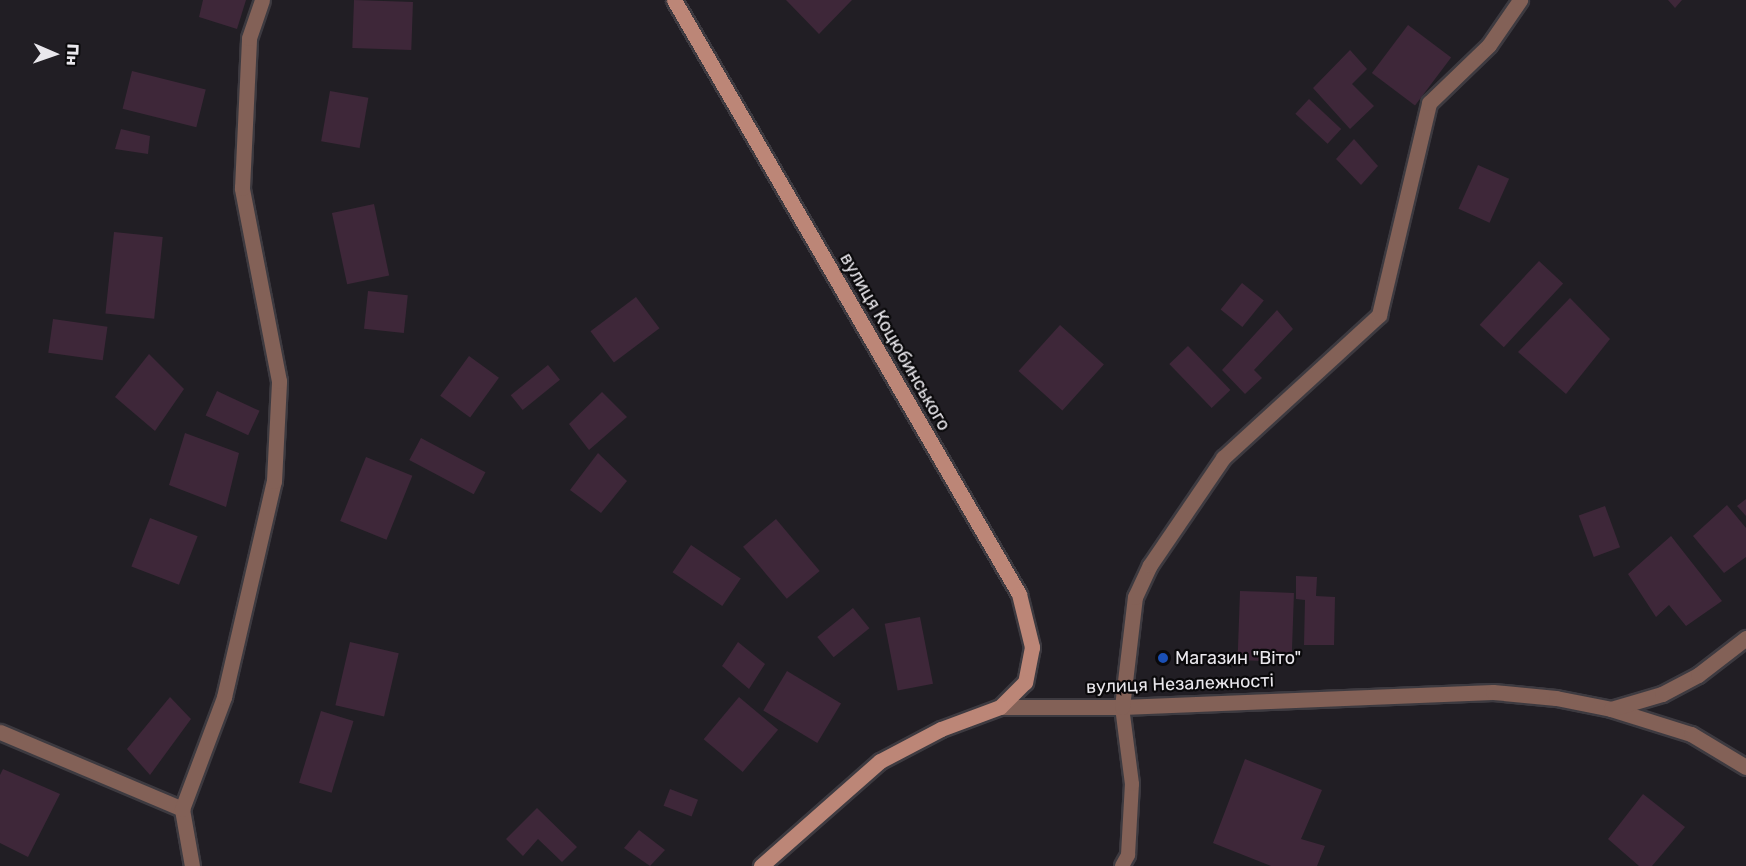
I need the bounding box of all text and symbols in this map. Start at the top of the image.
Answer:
north arrow [24,24,84,84]
text: Пн [63,43,82,66]
street label: вулиця Коцюбинського [835,249,955,435]
place label: Магазин "Віто" [1175,647,1301,669]
marker: Магазин "Віто" [1156,651,1170,665]
street label: вулиця Незалежності [1086,670,1274,698]

